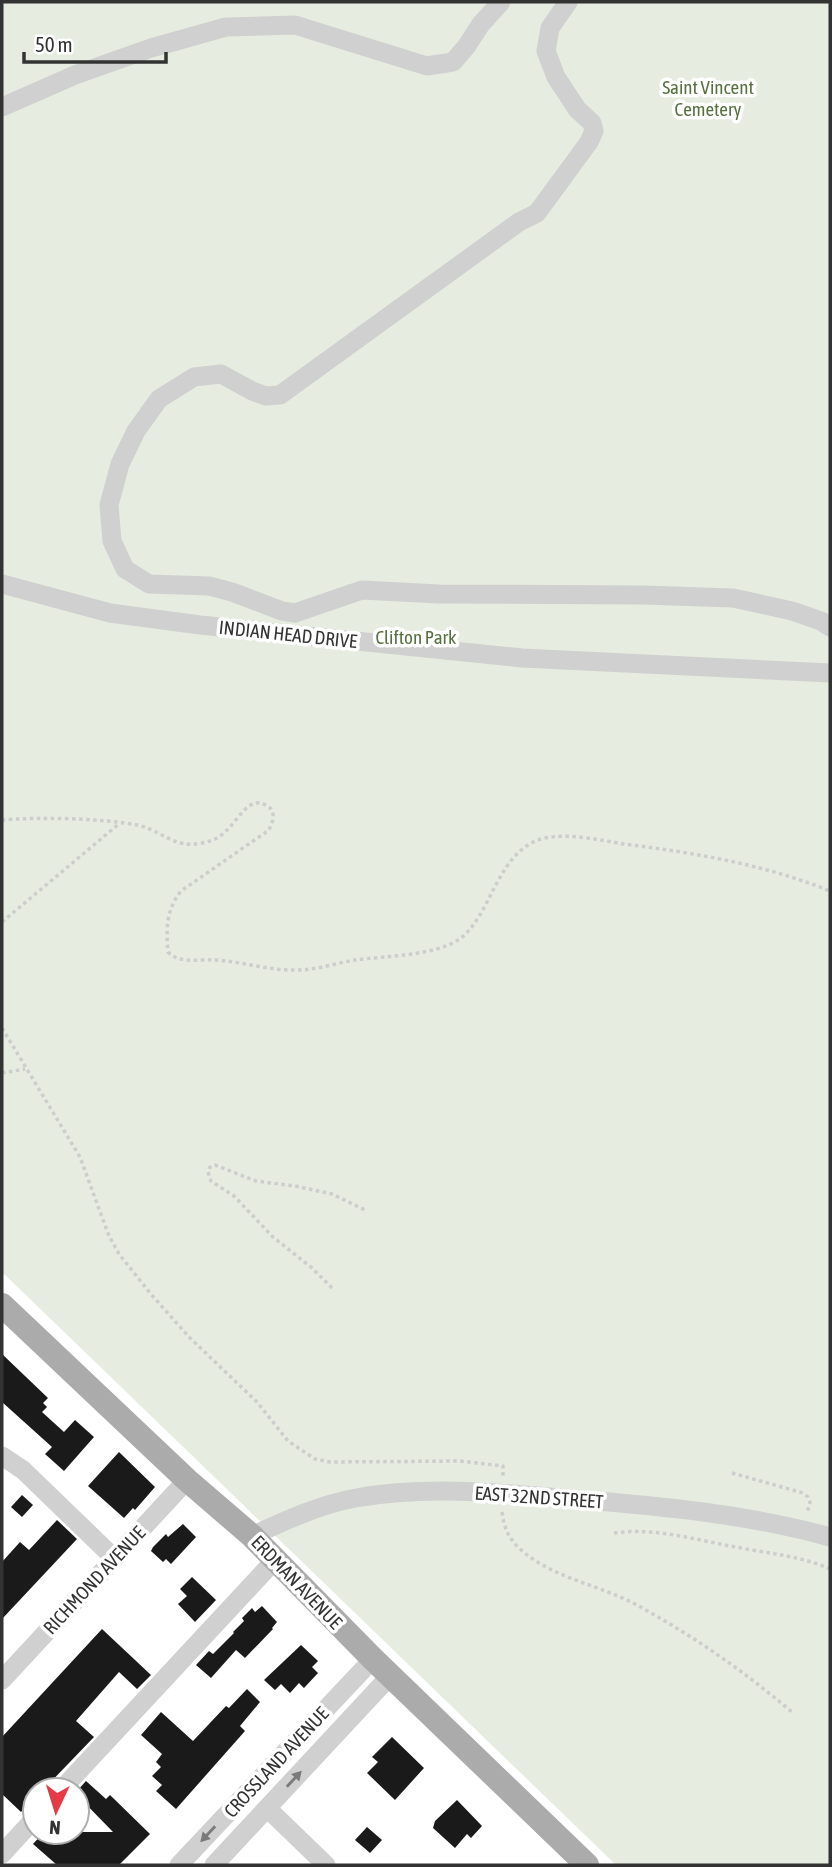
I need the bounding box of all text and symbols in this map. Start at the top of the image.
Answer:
scale bar [24,21,166,65]
text: 50 m [35,32,73,56]
park label: Saint Vincent Cemetery [662,76,754,120]
street label: INDIAN HEAD DRIVE [218,616,358,652]
park label: Clifton Park [376,626,457,648]
street label: EAST 32ND STREET [474,1482,605,1513]
street label: RICHMOND AVENUE [39,1522,149,1638]
street label: ERDMAN AVENUE [247,1531,347,1633]
street label: CROSSLAND AVENUE [219,1702,333,1822]
one-way arrow [286,1770,302,1788]
north arrow [21,1776,91,1846]
text: N [48,1817,61,1839]
one-way arrow [201,1825,217,1842]

